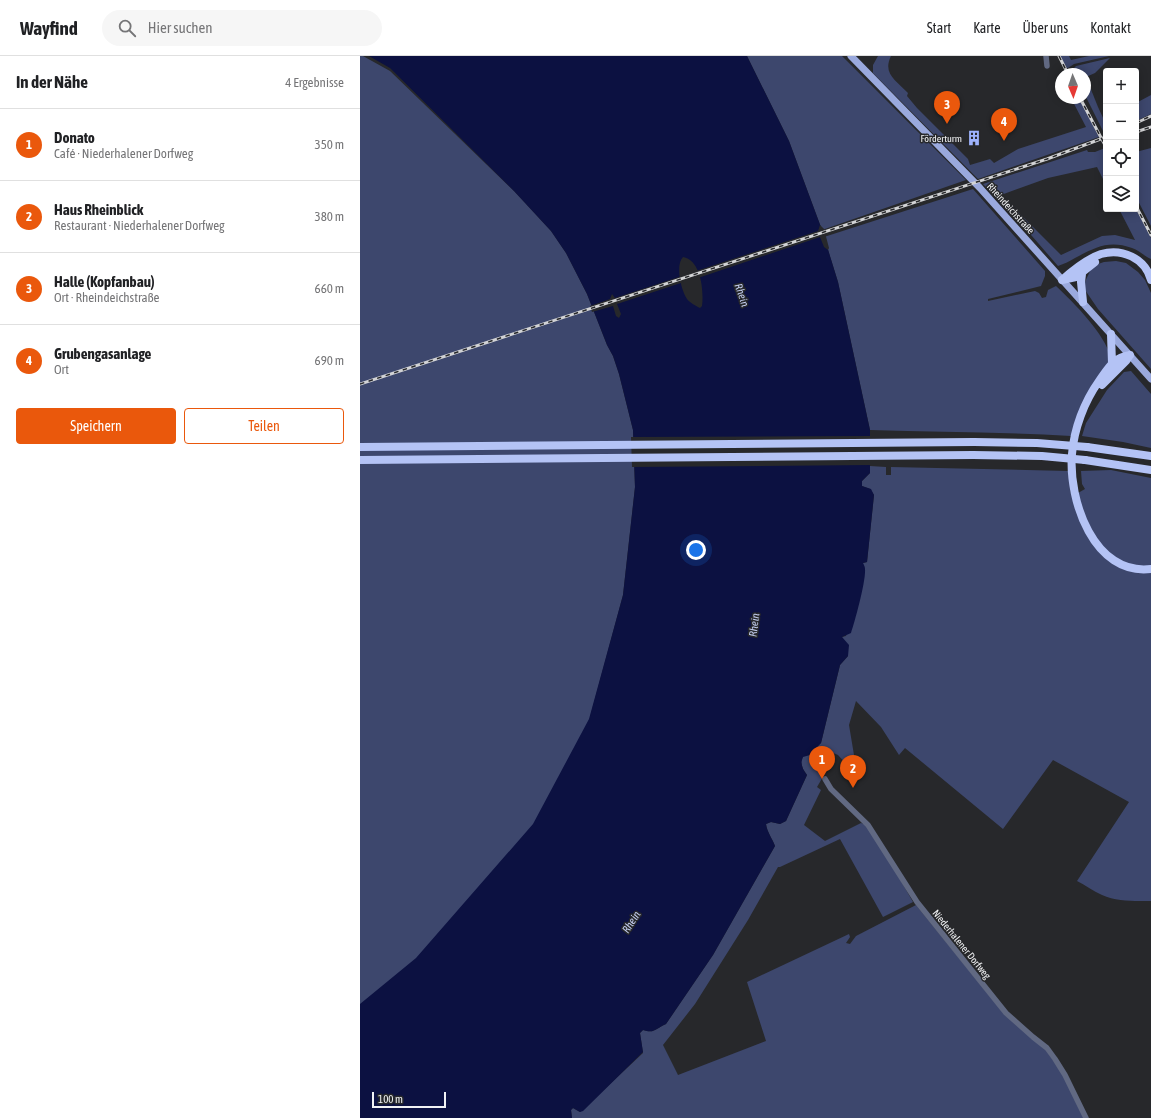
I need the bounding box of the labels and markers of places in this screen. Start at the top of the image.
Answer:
pin: 3 [934,91,960,124]
pin: 4 [991,108,1017,141]
building icon: Förderturm [965,129,983,147]
place label: Förderturm [921,133,962,144]
pin: 1 [809,746,835,779]
pin: 2 [840,755,866,788]

